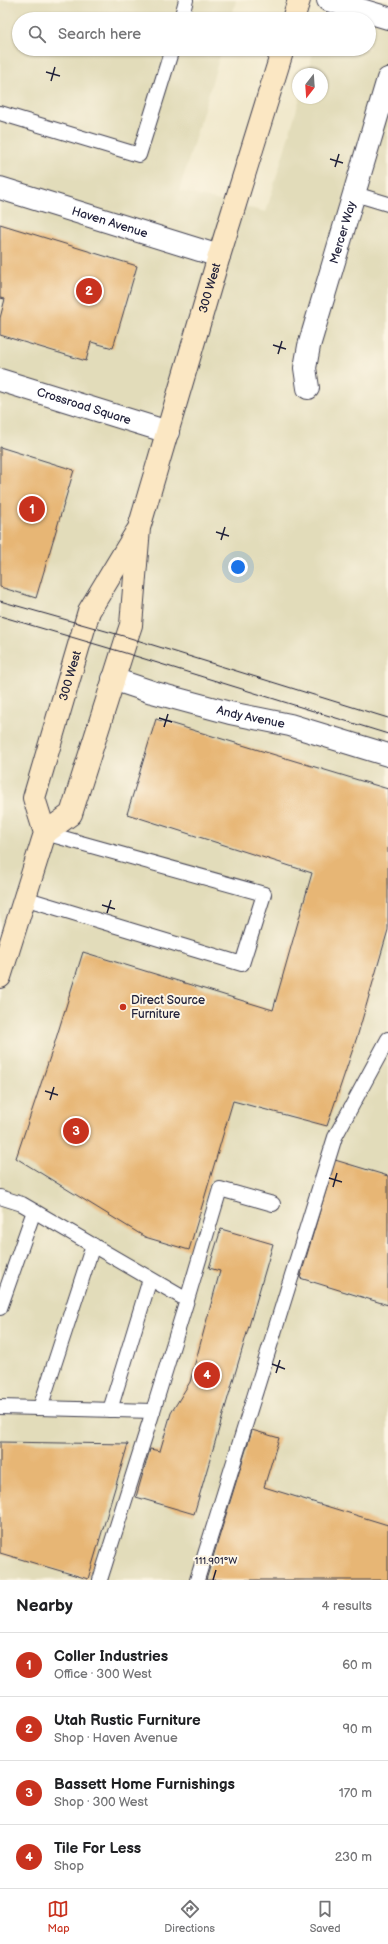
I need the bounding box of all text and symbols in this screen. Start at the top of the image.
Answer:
search box [12,12,376,56]
icon: search [26,23,48,45]
text: Search here [58,25,141,44]
north arrow [292,68,328,104]
street label: Mercer Way [327,199,360,266]
street label: Haven Avenue [70,204,149,241]
street label: 300 West [196,261,225,315]
pin: 2 [76,276,102,306]
street label: Crossroad Square [35,385,133,428]
pin: 1 [19,494,45,524]
your location [228,557,248,577]
street label: 300 West [56,649,85,703]
street label: Andy Avenue [215,703,286,732]
place label: Direct Source Furniture [131,993,205,1022]
marker: Direct Source Furniture [118,1002,128,1012]
pin: 3 [63,1116,89,1146]
pin: 4 [194,1360,220,1390]
text: 111.901°W [195,1555,237,1567]
text: Nearby [16,1596,73,1616]
text: 4 results [322,1598,372,1614]
text: Coller Industries [54,1647,168,1666]
text: 1 [26,1657,32,1673]
text: 60 m [342,1657,372,1673]
text: Office · 300 West [54,1666,152,1682]
text: Utah Rustic Furniture [54,1711,201,1730]
text: 2 [25,1721,33,1737]
text: 90 m [343,1721,372,1737]
text: Shop · Haven Avenue [54,1730,178,1746]
text: Bassett Home Furnishings [54,1775,235,1794]
text: 3 [25,1785,33,1801]
text: 170 m [339,1785,372,1801]
text: Shop · 300 West [54,1794,148,1810]
text: Tile For Less [54,1839,141,1858]
text: 4 [25,1849,33,1865]
text: 230 m [335,1849,372,1865]
text: Shop [54,1858,84,1874]
tab: Map [47,1898,70,1935]
tab: Directions [164,1898,215,1935]
tab: Saved [310,1898,341,1935]

